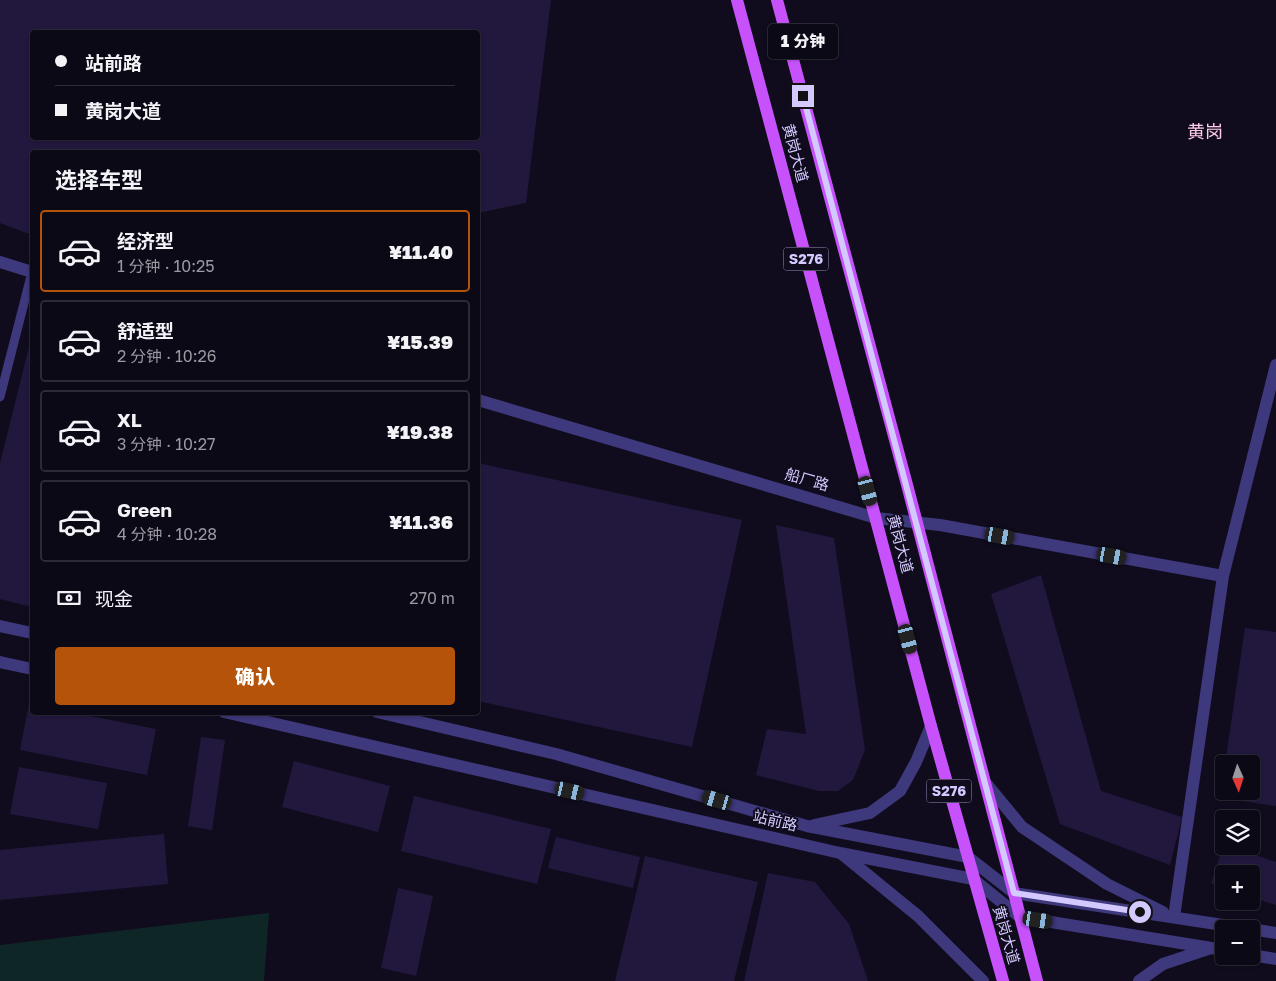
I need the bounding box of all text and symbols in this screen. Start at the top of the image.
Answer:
callout: 1 分钟 [768,23,838,58]
text: 1 分钟 [781,31,825,51]
text: 站前路 [85,51,142,74]
route end [792,85,814,107]
text: 黄岗大道 [85,99,161,122]
district label: 黄岗 [1187,120,1223,142]
street label: 黄岗大道 [780,121,812,184]
text: 选择车型 [55,166,143,193]
icon: car [57,229,102,274]
text: 经济型 [117,229,174,252]
text: ¥11.40 [389,240,453,263]
road number: S276 [784,248,828,270]
text: 1 分钟 · 10:25 [117,256,215,276]
icon: car [57,319,102,364]
text: 舒适型 [117,319,174,342]
text: ¥15.39 [387,330,453,353]
text: 2 分钟 · 10:26 [117,346,217,366]
text: XL [117,408,142,431]
icon: car [57,409,102,454]
text: ¥19.38 [387,420,453,443]
text: 3 分钟 · 10:27 [117,434,215,454]
street label: 船厂路 [783,464,831,494]
car [856,475,879,507]
text: Green [117,498,172,521]
icon: car [57,499,102,544]
text: ¥11.36 [389,510,453,533]
street label: 黄岗大道 [885,512,917,575]
text: 4 分钟 · 10:28 [117,524,217,544]
car [983,526,1016,546]
car [1095,546,1128,566]
icon: cash [55,584,83,612]
text: 现金 [95,587,133,610]
text: 270 m [409,588,455,608]
car [896,623,919,655]
button: 确认 [55,647,455,705]
north arrow [1215,755,1260,800]
map controls [1215,755,1260,965]
road number: S276 [926,779,972,802]
car [553,780,586,802]
car [700,789,733,811]
street label: 站前路 [751,806,799,834]
button: layers [1215,810,1260,855]
button: + [1215,865,1260,910]
route start [1129,901,1151,923]
street label: 黄岗大道 [990,903,1024,966]
car [1022,910,1053,930]
button: − [1215,920,1260,965]

